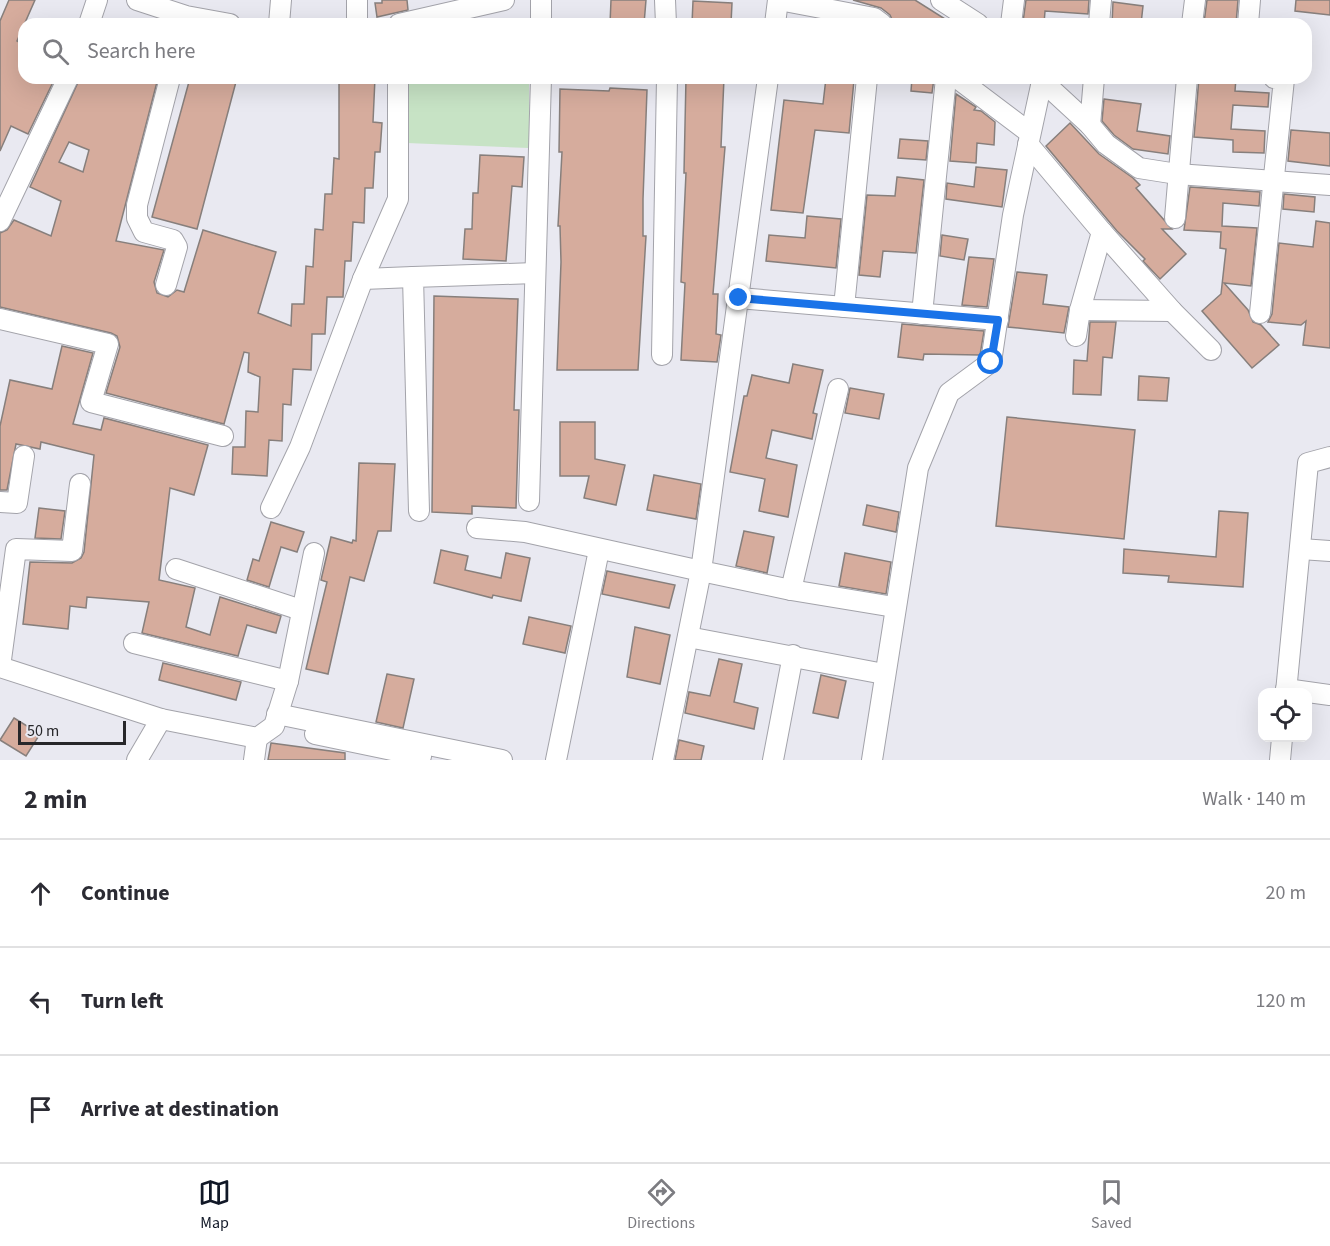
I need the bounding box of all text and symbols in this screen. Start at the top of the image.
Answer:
search box [18,18,1312,84]
icon: search [39,35,72,68]
text: Search here [87,35,195,67]
route end [725,284,751,310]
route start [977,348,1003,374]
map controls [1258,688,1312,742]
button: locate [1258,688,1312,742]
scale bar [18,718,126,746]
text: 50 m [27,720,59,742]
text: 2 min [24,781,87,818]
text: Walk · 140 m [1202,785,1306,813]
icon: ahead [24,877,57,910]
text: Continue [81,877,170,909]
text: 20 m [1266,879,1306,907]
icon: left [24,985,57,1018]
text: Turn left [81,985,163,1017]
text: 120 m [1256,987,1306,1015]
icon: arrive [24,1093,57,1126]
text: Arrive at destination [81,1093,279,1125]
tab: Map [198,1176,231,1234]
tab: Directions [627,1176,695,1234]
tab: Saved [1091,1176,1132,1234]

